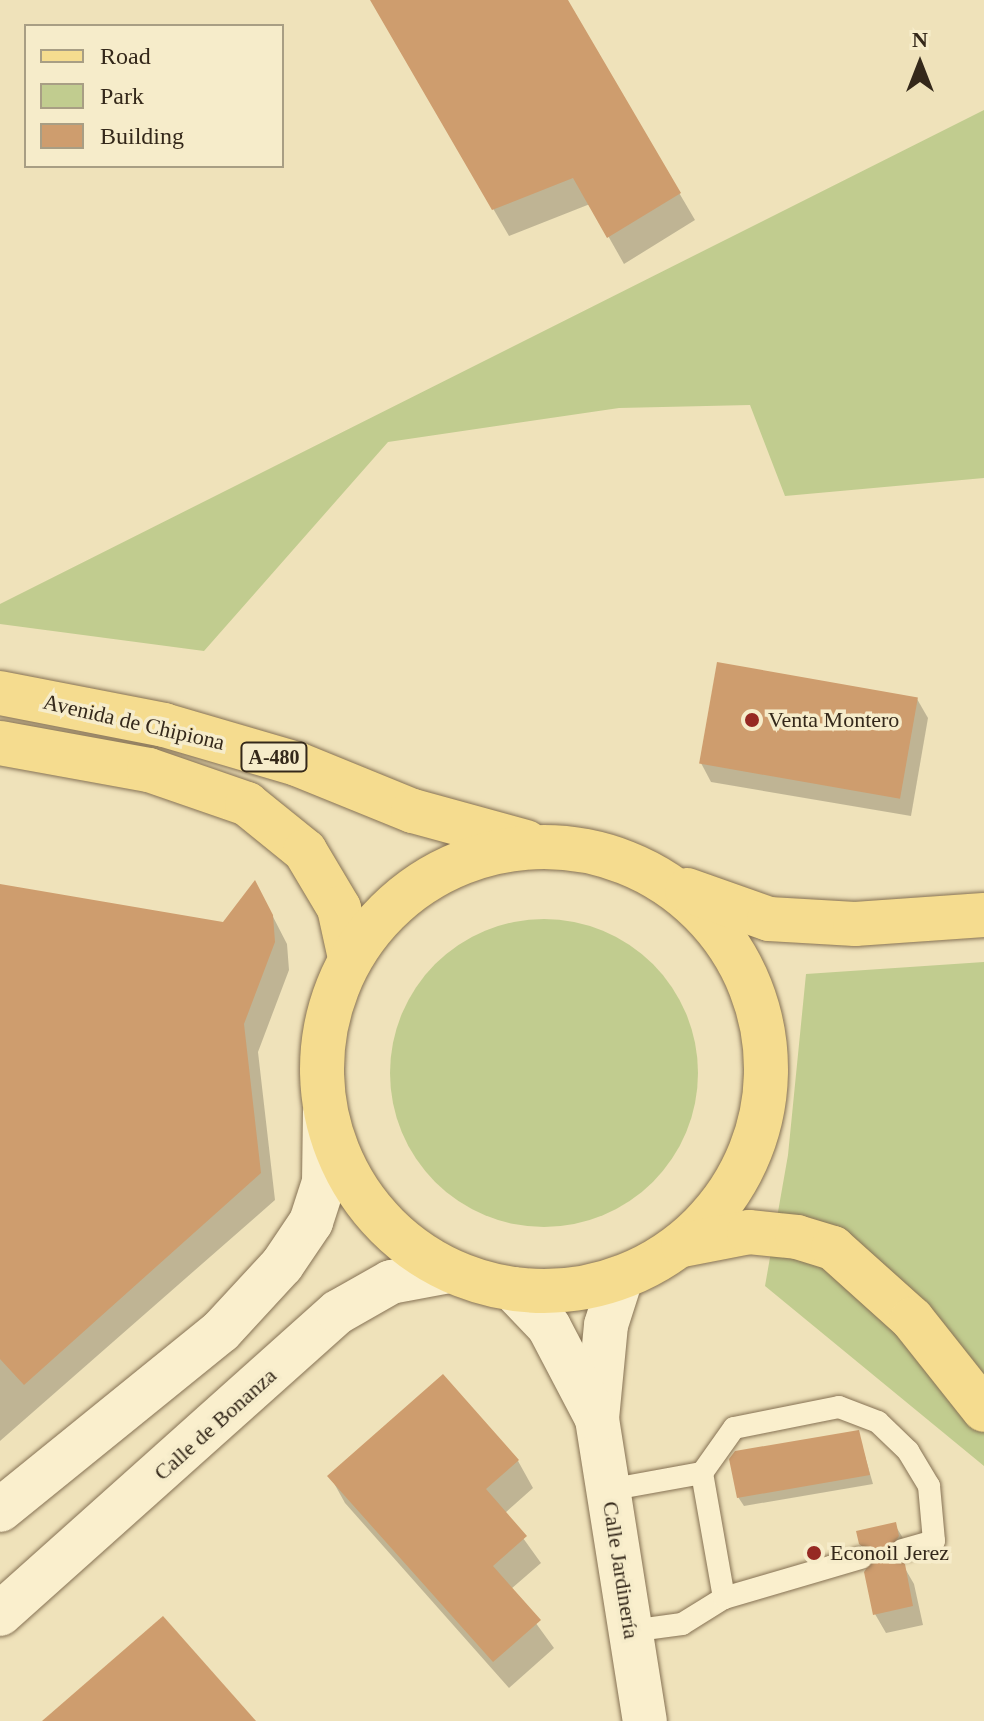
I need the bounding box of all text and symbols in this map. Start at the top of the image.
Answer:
legend [24,24,284,168]
north arrow [880,24,960,104]
text: N [912,27,928,52]
text: Road [100,43,151,69]
text: Park [100,83,144,109]
text: Building [100,123,184,149]
street label: Avenida de Chipiona [41,688,227,756]
place label: Venta Montero [768,707,899,733]
marker: Venta Montero [743,711,761,729]
road number: A-480 [240,741,308,773]
street label: Calle de Bonanza [149,1362,281,1486]
street label: Calle Jardinería [597,1499,645,1641]
place label: Econoil Jerez [830,1540,949,1566]
marker: Econoil Jerez [805,1544,823,1562]

